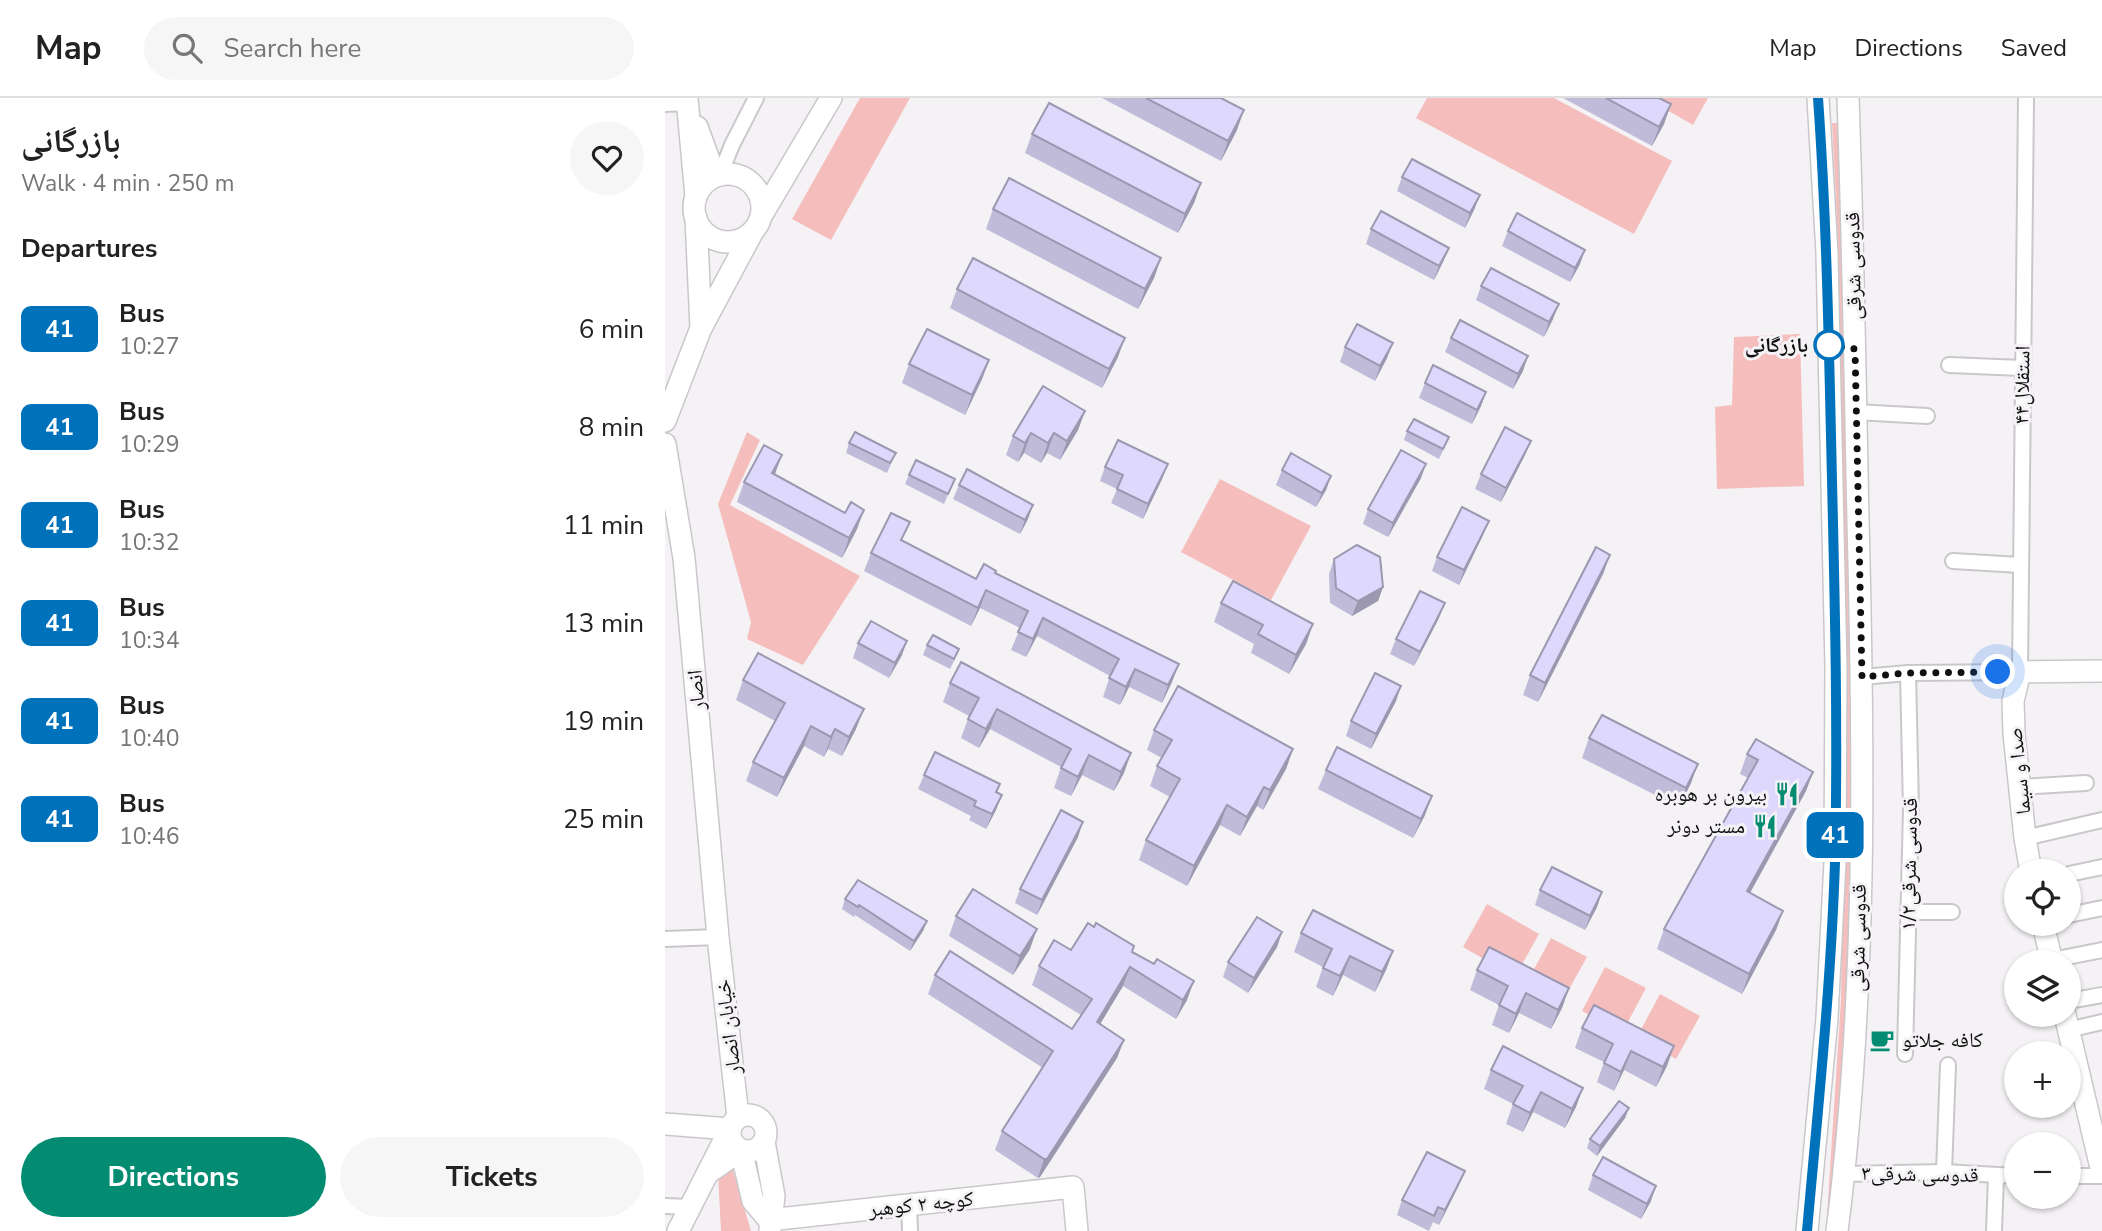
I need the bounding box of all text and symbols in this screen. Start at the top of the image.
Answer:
search box [144,17,634,80]
text: Map [35,26,102,71]
icon: search [168,29,206,67]
text: Search here [224,31,361,66]
text: Map [1769,32,1816,64]
text: Directions [1854,32,1963,64]
text: Saved [2001,32,2067,64]
text: بازرگانی [21,119,120,164]
button: heart [570,121,644,195]
text: Walk · 4 min · 250 m [21,168,234,199]
street label: قدوسی شرقی [1838,212,1868,320]
text: Departures [21,231,157,266]
text: Bus [119,296,165,331]
text: 6 min [579,312,644,347]
text: 41 [45,313,74,345]
marker: بازرگانی [1814,330,1844,360]
text: 10:27 [119,331,179,362]
place label: بازرگانی [1745,331,1808,359]
street label: استقلال۴۴ [2007,345,2037,425]
text: Bus [119,394,165,429]
text: 8 min [579,410,644,445]
text: 41 [45,411,74,443]
text: 10:29 [119,429,179,460]
text: Bus [119,492,165,527]
text: 11 min [563,508,644,543]
text: 41 [45,509,74,541]
text: 10:32 [119,527,179,558]
text: Bus [119,590,165,625]
text: 13 min [563,606,644,641]
text: 41 [45,607,74,639]
text: 10:34 [119,625,179,656]
your location [1980,654,2015,689]
street label: انصار [680,669,712,712]
text: Bus [119,688,165,723]
text: 19 min [563,704,644,739]
text: 41 [45,705,74,737]
text: 10:40 [119,723,179,754]
street label: صدا و سیما [2001,726,2037,816]
place label: بیرون بر هوبره [1655,780,1767,808]
restaurant icon: بیرون بر هوبره [1773,780,1801,808]
text: Bus [119,786,165,821]
street label: قدوسی شرقی۱/۲ [1894,797,1924,931]
text: 25 min [563,802,644,837]
text: 41 [45,803,74,835]
place label: مستر دونر [1666,812,1745,840]
restaurant icon: مستر دونر [1751,812,1779,840]
line badge: 41 [1803,812,1867,858]
text: 41 [1821,819,1849,851]
text: 10:46 [119,821,179,852]
map controls [2004,859,2081,1209]
button: locate [2004,859,2081,936]
street label: قدوسی شرقی [1843,884,1873,992]
button: layers [2004,950,2081,1027]
street label: خیابان انصار [708,978,748,1077]
cafe icon: کافه جلاتو [1868,1026,1896,1054]
place label: کافه جلاتو [1902,1026,1983,1054]
button: + [2004,1041,2081,1118]
button: − [2004,1132,2081,1209]
button: Directions [21,1137,326,1217]
button: Tickets [340,1137,644,1217]
street label: قدوسی شرقی۳ [1861,1159,1979,1189]
street label: کوچه ۲ کوهبر [866,1185,975,1224]

